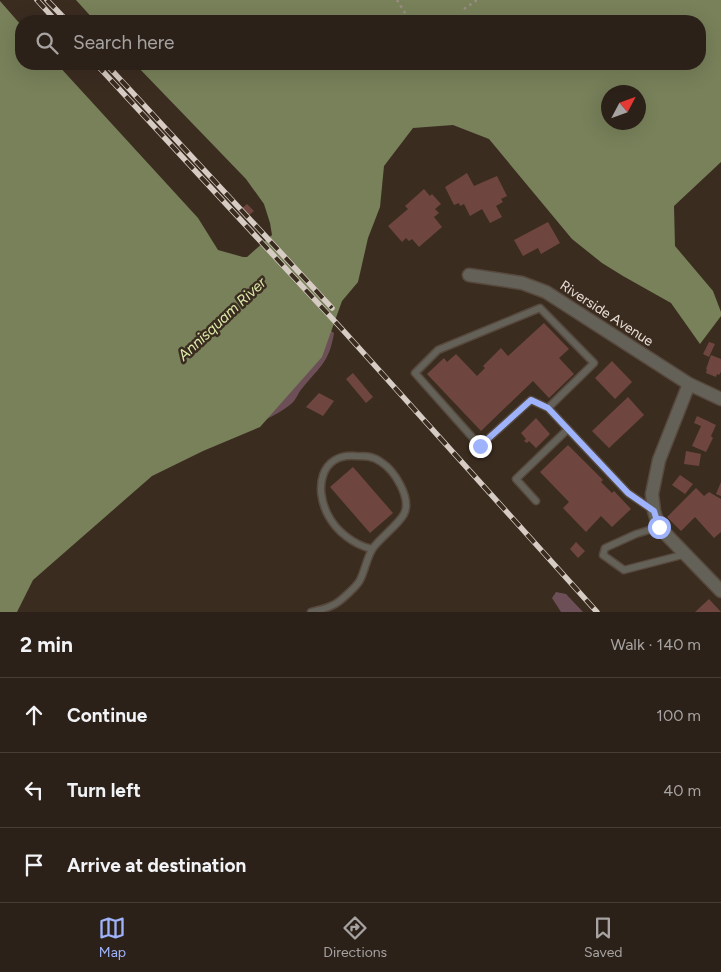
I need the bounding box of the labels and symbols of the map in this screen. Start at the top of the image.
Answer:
north arrow [601,85,646,130]
water label: Annisquam River [173,273,270,365]
street label: Riverside Avenue [557,277,657,350]
route end [469,435,492,458]
route start [648,516,671,539]

